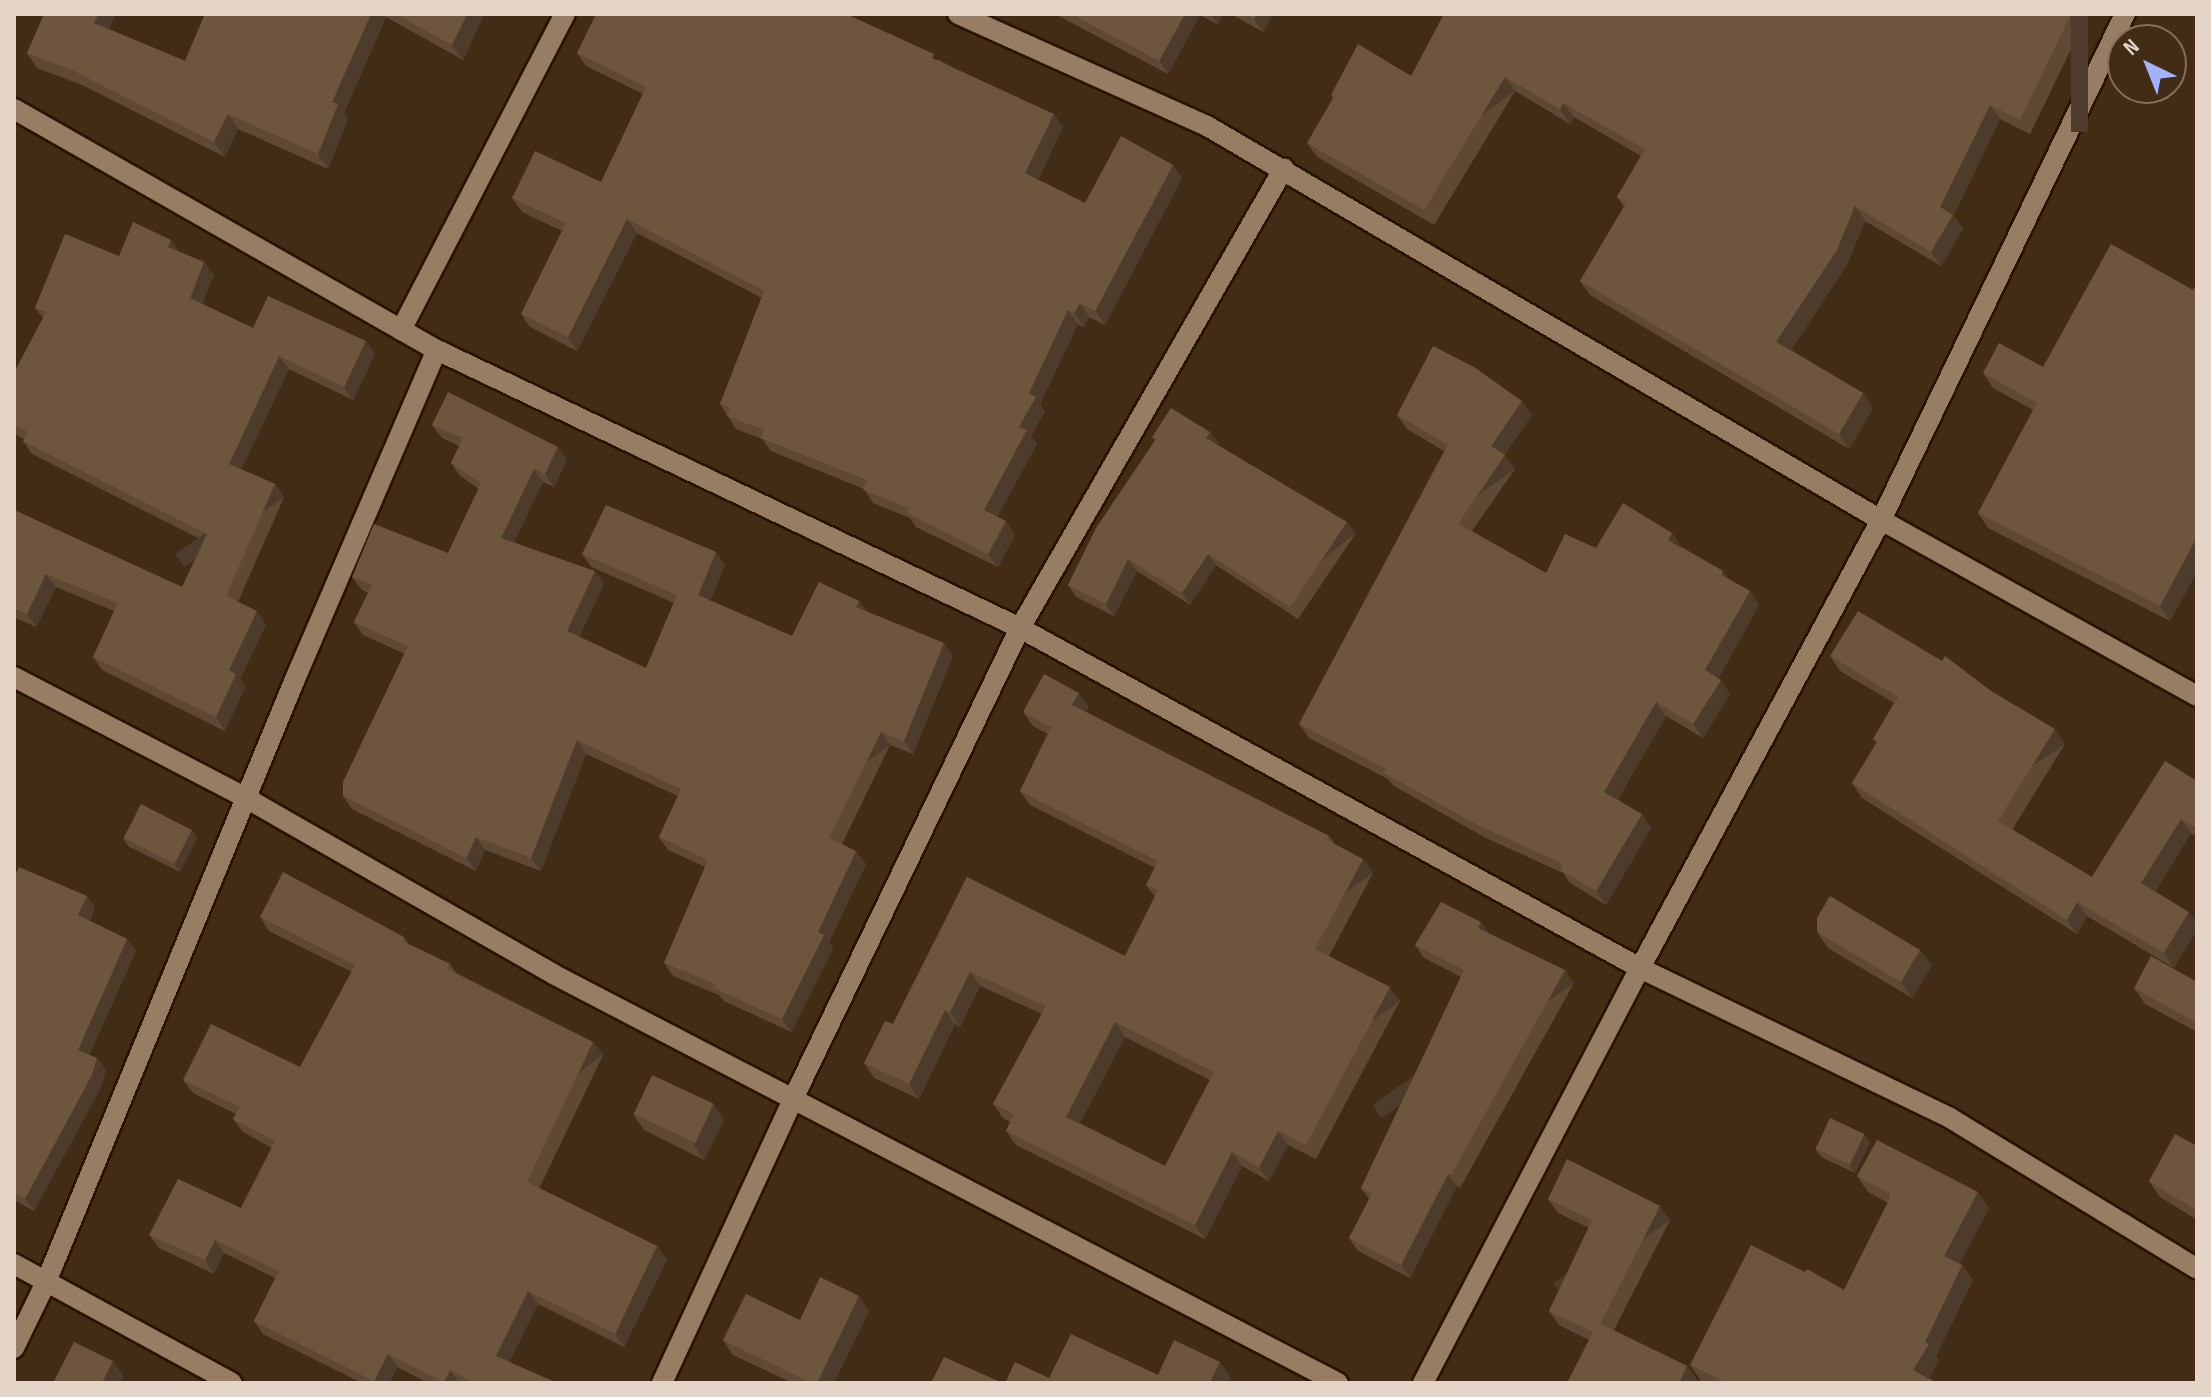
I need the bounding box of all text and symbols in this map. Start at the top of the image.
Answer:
north arrow [2107,24,2187,104]
text: N [2118,34,2145,61]

